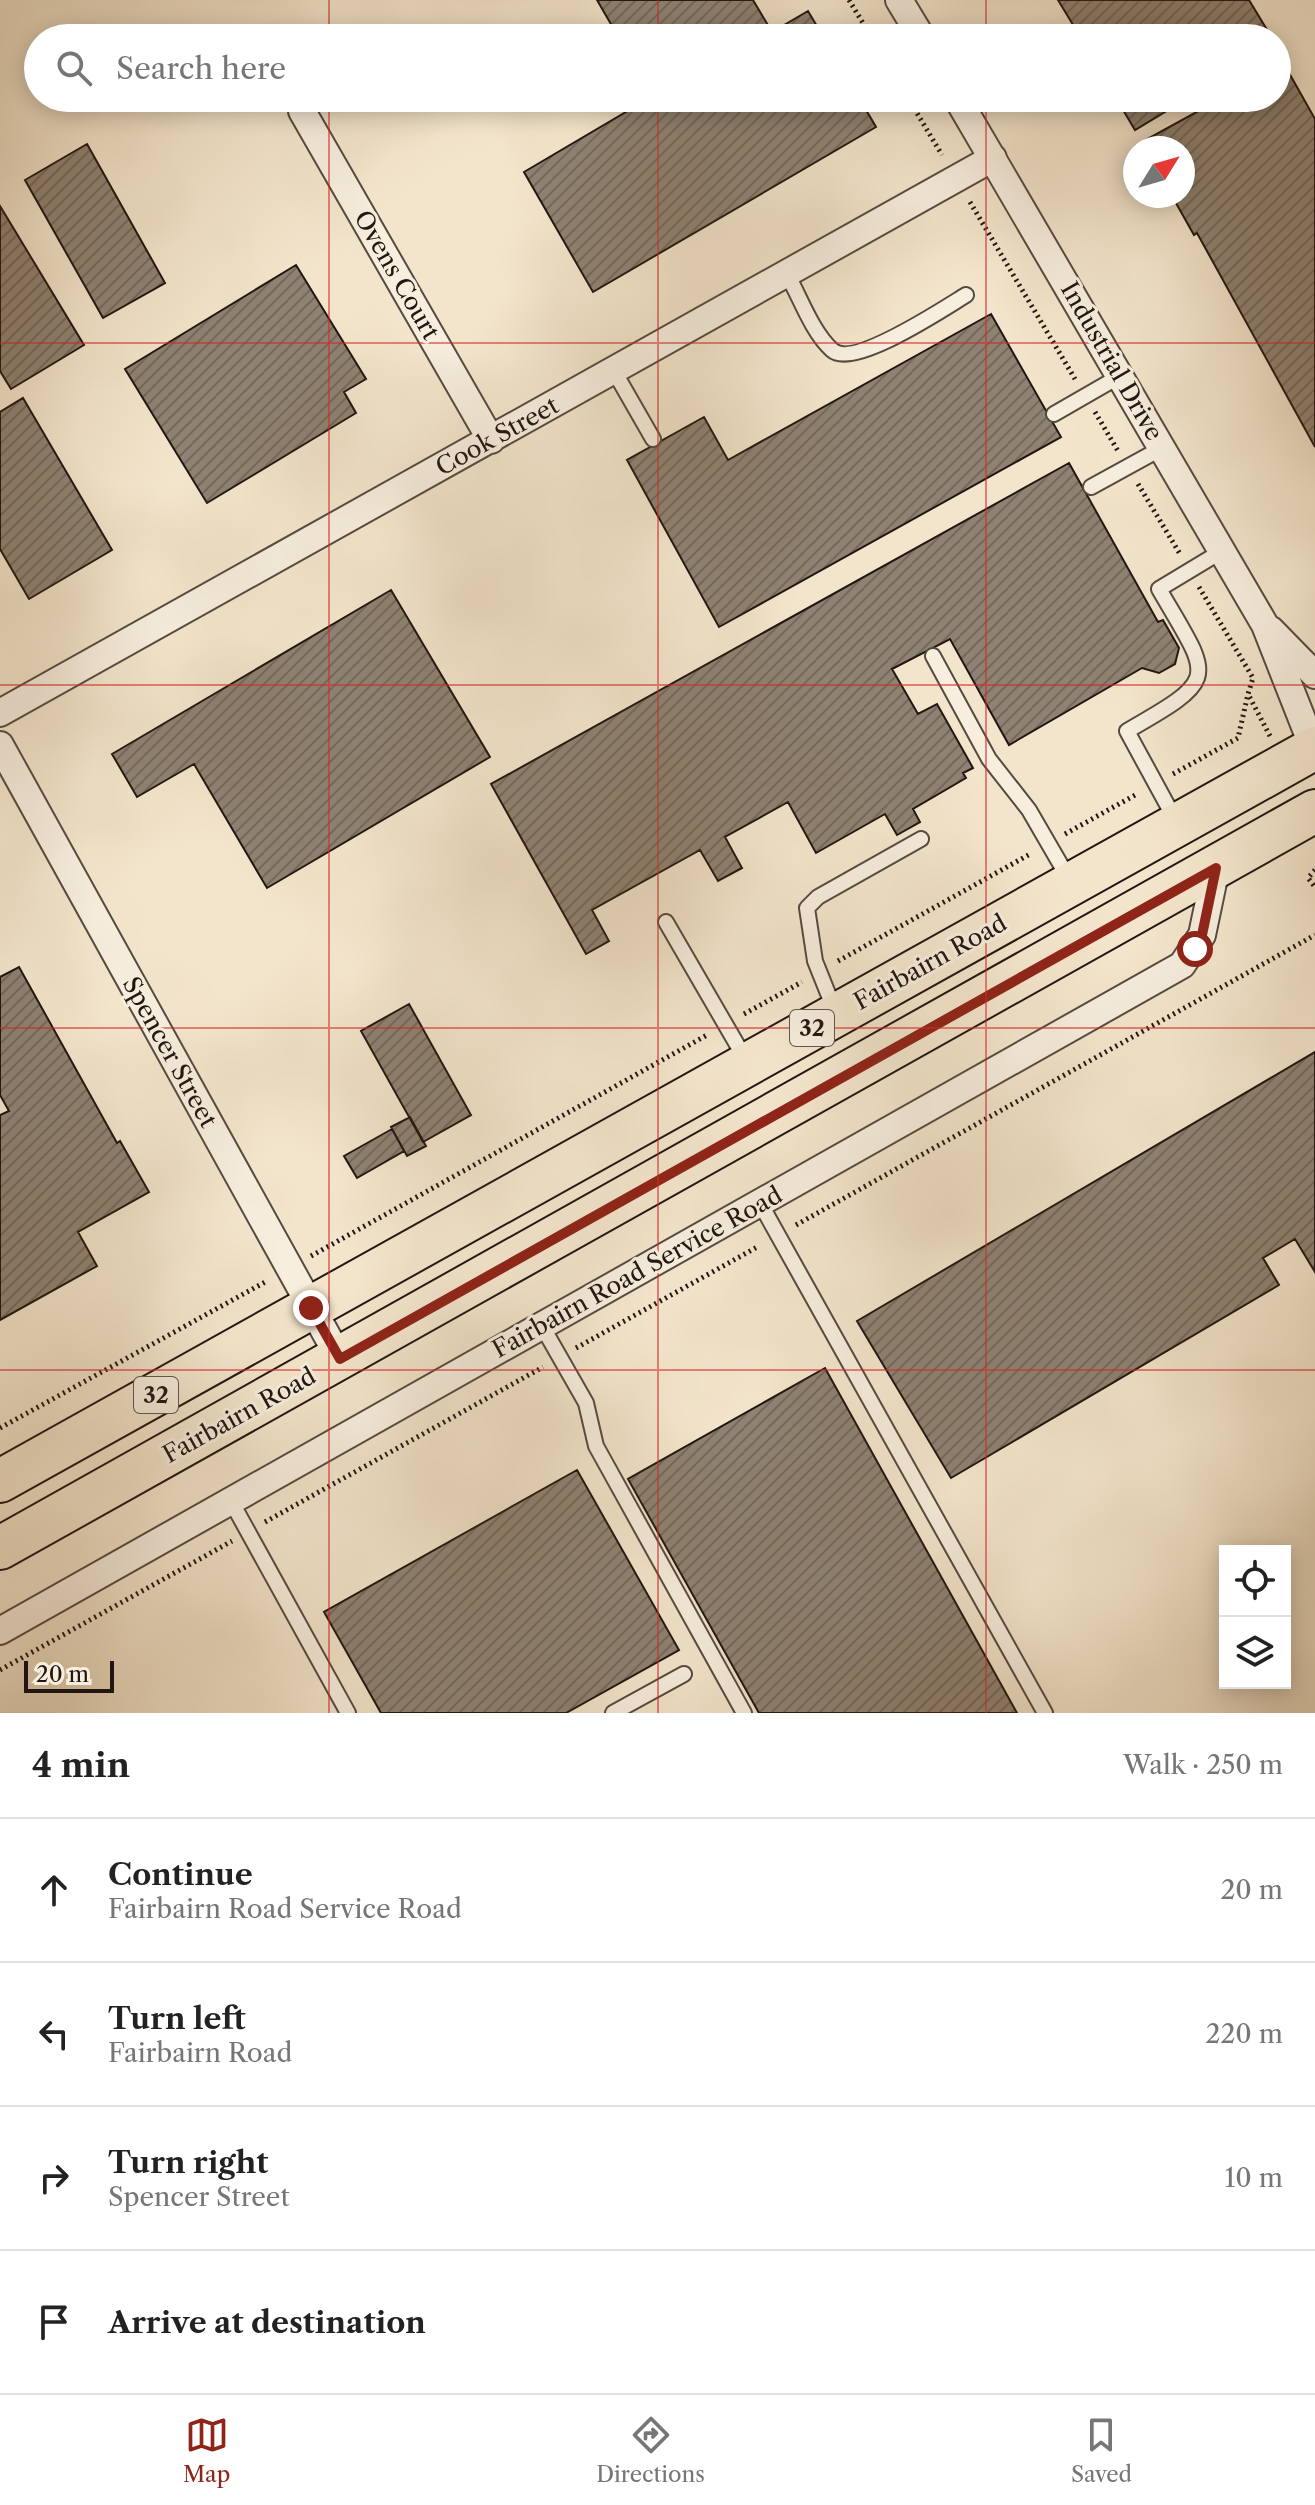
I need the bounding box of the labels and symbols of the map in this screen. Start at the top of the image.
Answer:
north arrow [1123,136,1195,208]
street label: Ovens Court [348,205,446,345]
street label: Industrial Drive [1055,277,1169,445]
street label: Cook Street [431,390,564,482]
street label: Fairbairn Road [849,908,1012,1016]
route start [1177,931,1213,967]
street label: Spencer Street [117,972,224,1133]
road number: 32 [790,1010,834,1046]
street label: Fairbairn Road Service Road [487,1180,787,1364]
route end [293,1290,329,1326]
street label: Fairbairn Road [158,1361,321,1469]
road number: 32 [134,1377,178,1413]
scale bar [24,1657,114,1693]

